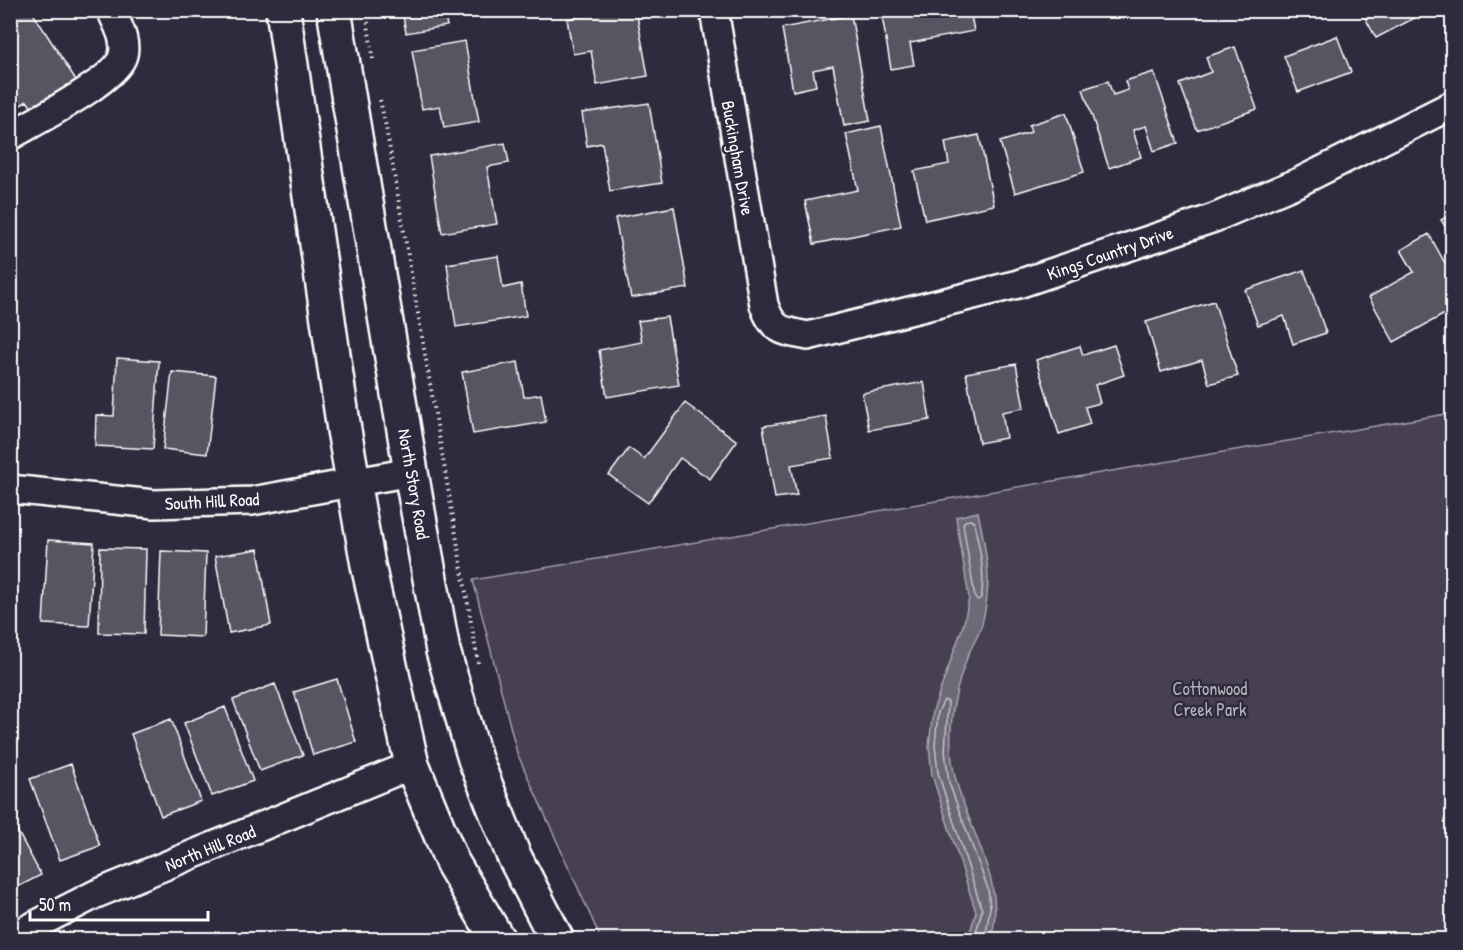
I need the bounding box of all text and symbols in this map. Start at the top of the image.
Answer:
street label: Buckingham Drive [716,99,760,217]
street label: Kings Country Drive [1044,220,1176,286]
street label: North Story Road [392,427,436,541]
street label: South Hill Road [164,486,260,516]
park label: Cottonwood Creek Park [1173,676,1247,722]
street label: North Hill Road [161,819,259,877]
scale bar [30,884,208,922]
text: 50 m [39,892,71,917]

